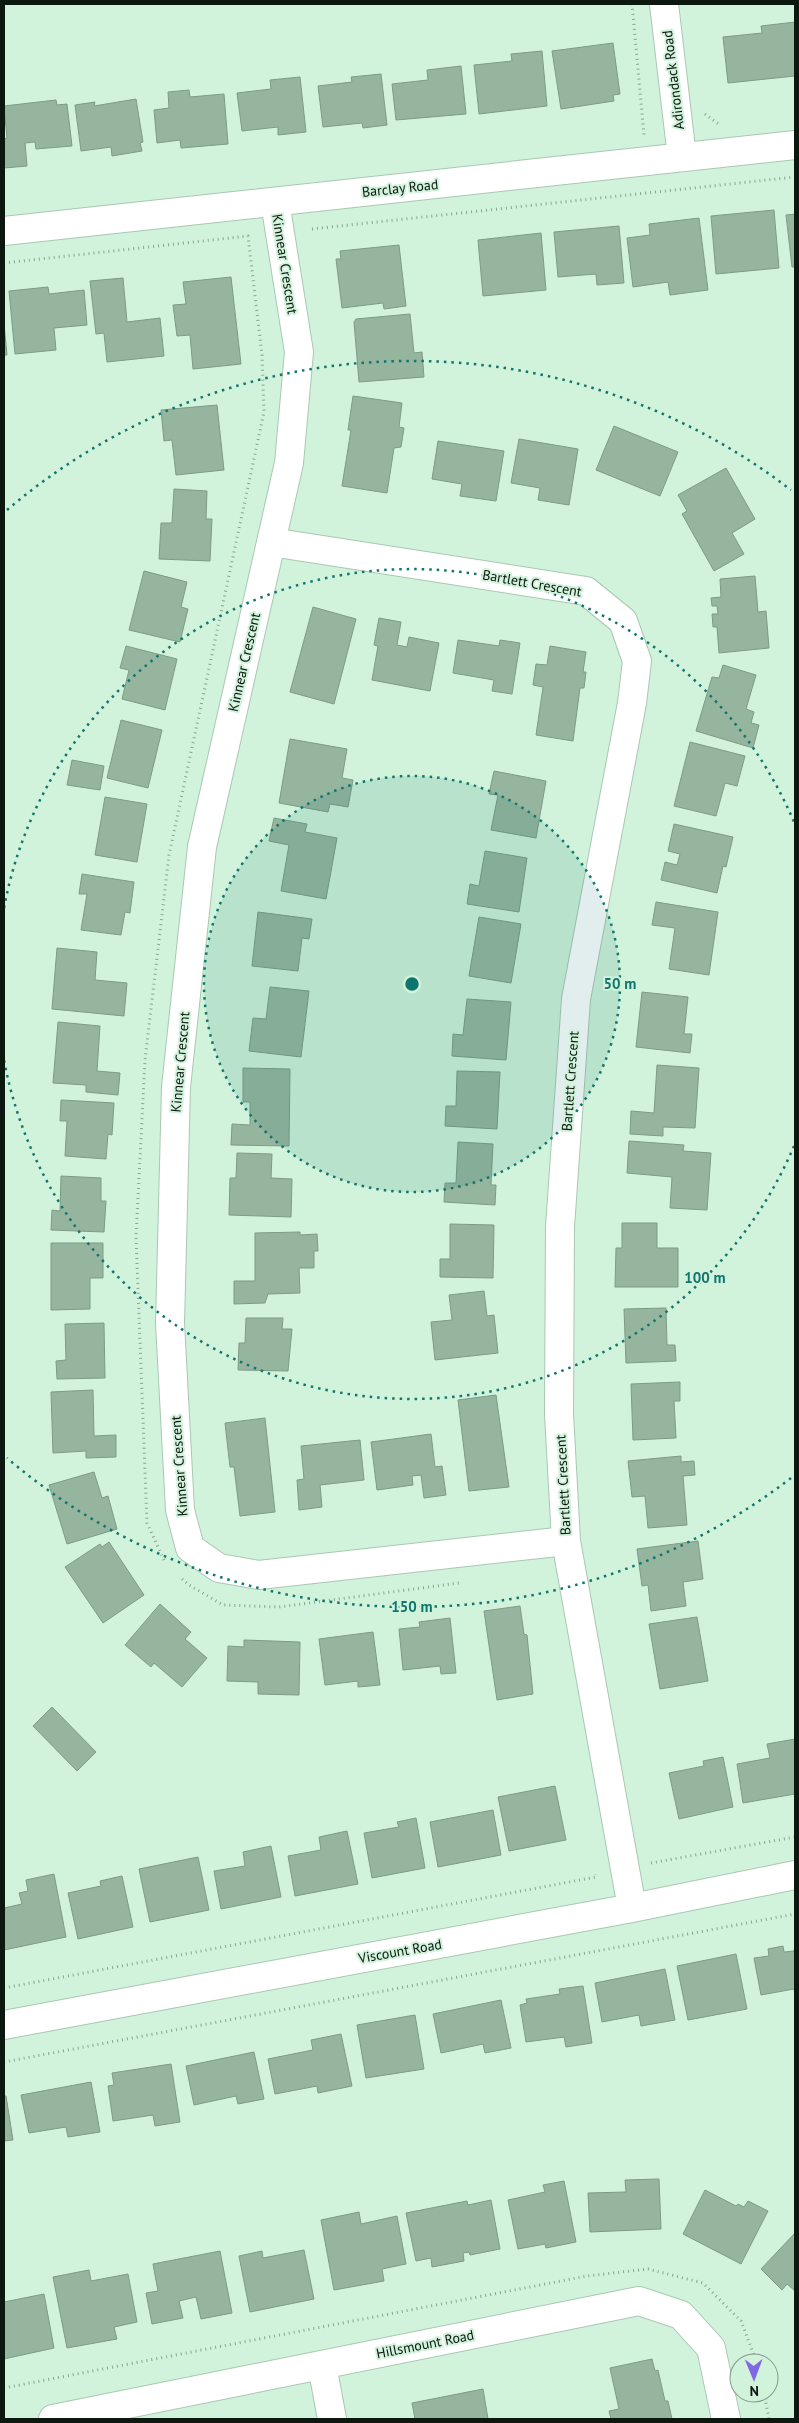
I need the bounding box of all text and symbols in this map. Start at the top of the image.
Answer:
street label: Adirondack Road [658,29,688,131]
street label: Barclay Road [361,175,439,201]
street label: Kinnear Crescent [268,213,302,316]
street label: Bartlett Crescent [481,565,583,601]
street label: Kinnear Crescent [224,610,264,713]
text: 50 m [604,974,636,993]
centre of rings [403,975,421,993]
street label: Kinnear Crescent [167,1011,193,1113]
street label: Bartlett Crescent [558,1030,583,1132]
text: 100 m [684,1268,726,1287]
street label: Kinnear Crescent [166,1415,192,1517]
street label: Bartlett Crescent [551,1434,575,1536]
text: 150 m [391,1597,433,1616]
street label: Viscount Road [356,1935,443,1967]
street label: Hillsmount Road [374,2326,476,2362]
north arrow [729,2353,779,2403]
text: N [749,2382,759,2400]

